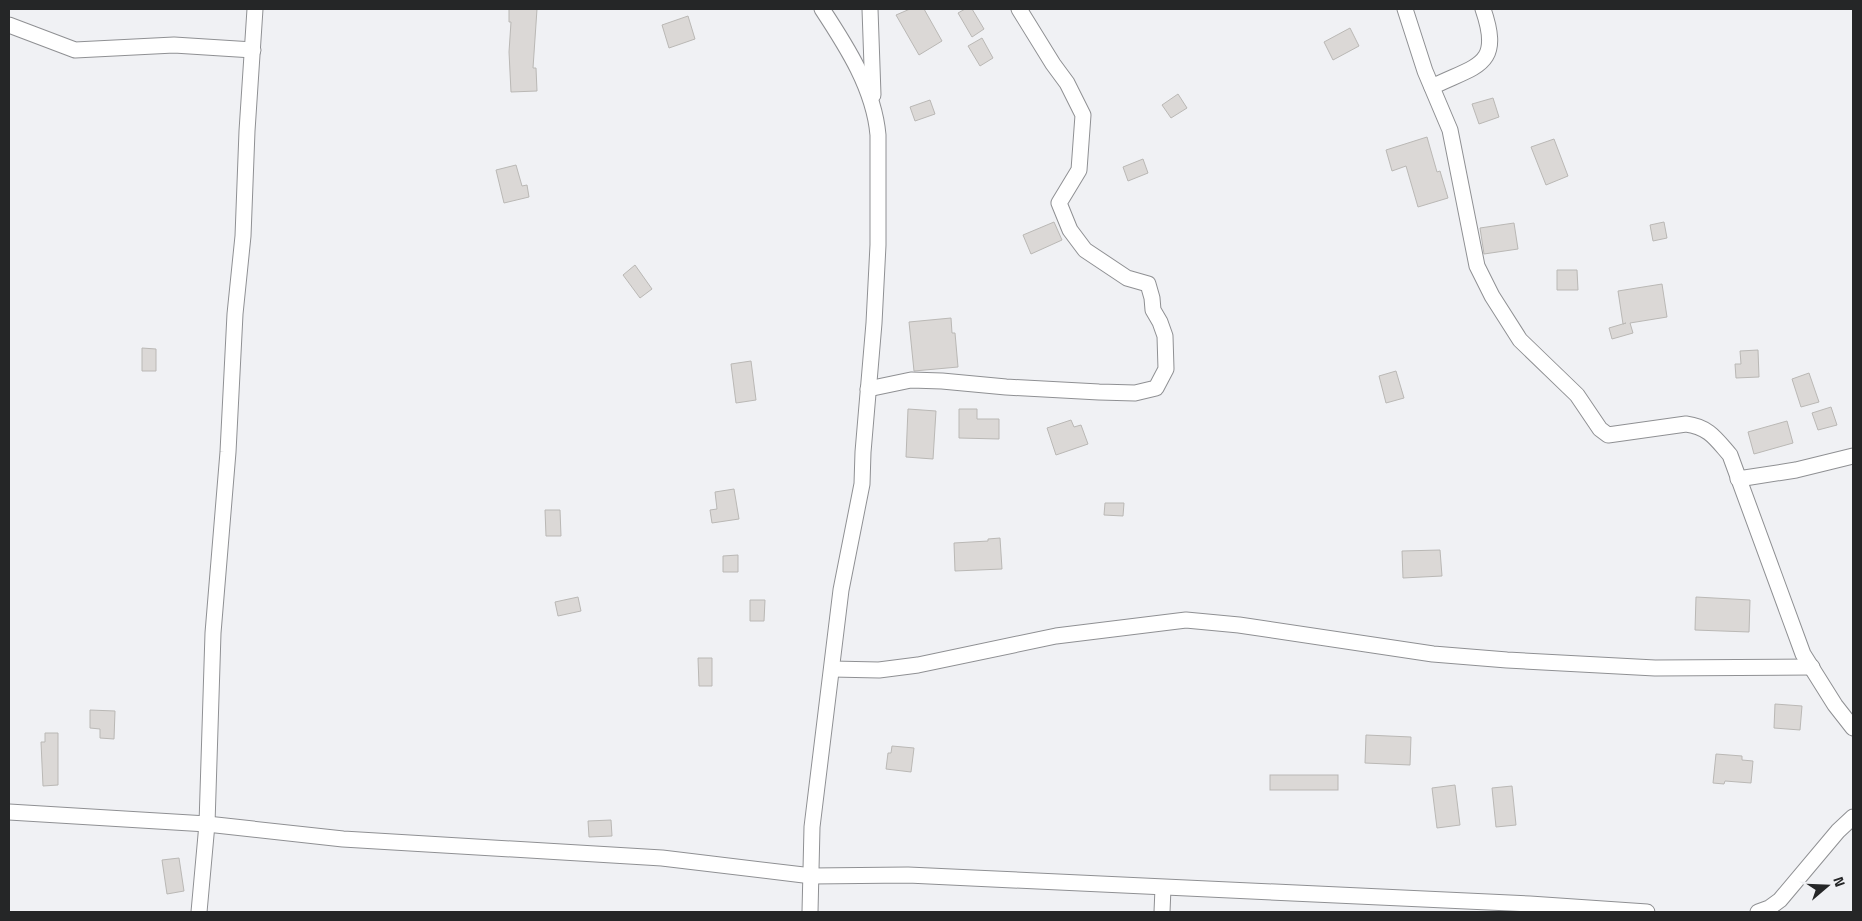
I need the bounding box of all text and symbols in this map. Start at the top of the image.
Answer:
north arrow [1802,861,1852,911]
text: N [1828,874,1851,890]

